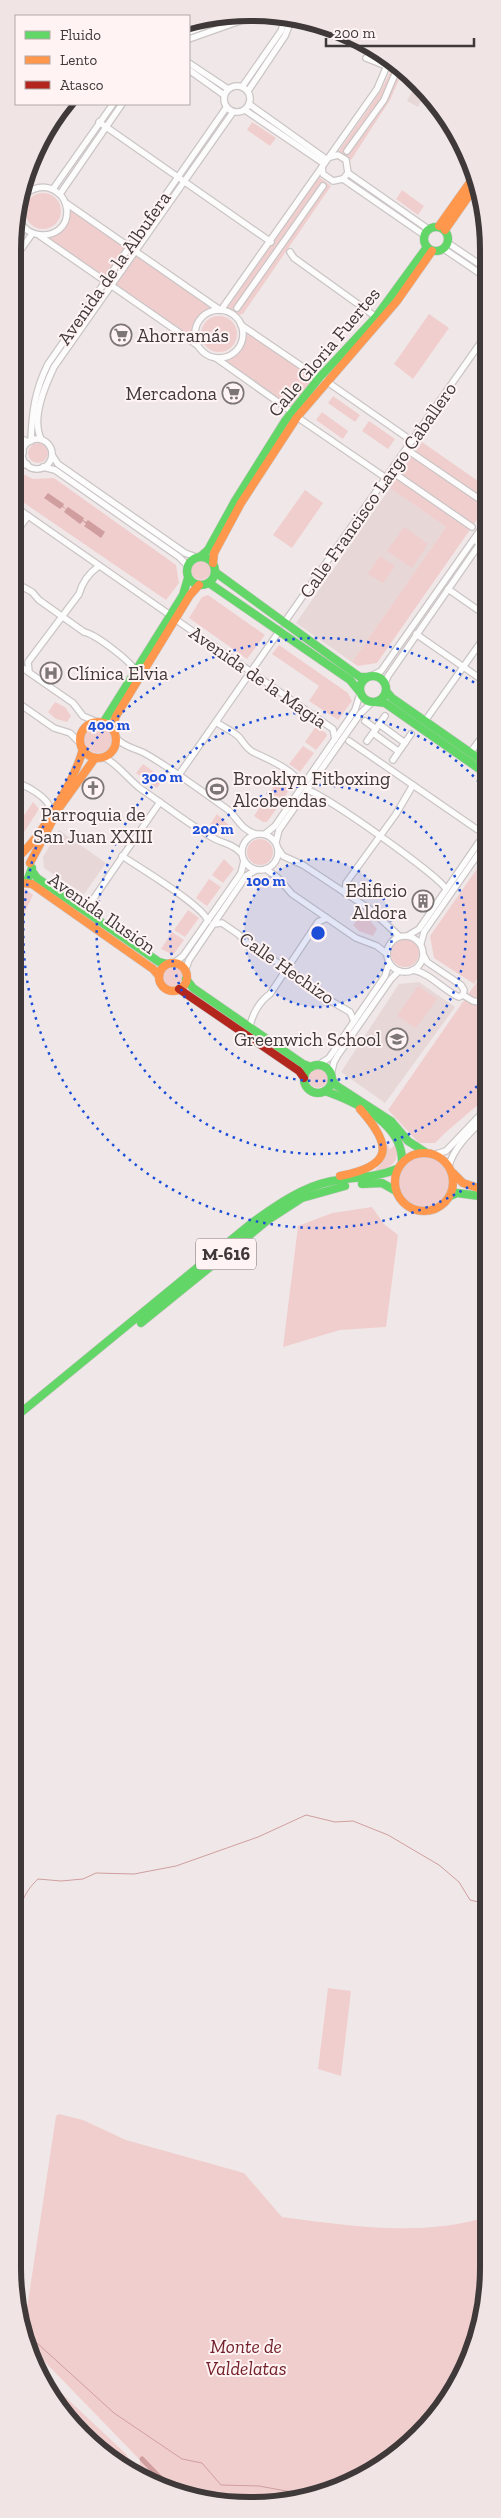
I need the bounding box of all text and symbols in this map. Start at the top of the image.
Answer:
legend [15,15,190,105]
scale bar [326,15,474,47]
text: 200 m [334,24,375,42]
text: Fluido [60,26,101,44]
text: Lento [60,51,97,69]
text: Atasco [60,76,104,94]
street label: Avenida de la Albufera [52,187,176,349]
street label: Calle Gloria Fuertes [263,283,385,421]
supermarket icon: Ahorramás [109,323,133,347]
place label: Ahorramás [137,324,229,347]
street label: Calle Francisco Largo Caballero [295,377,462,602]
supermarket icon: Mercadona [221,381,245,405]
place label: Mercadona [126,382,217,405]
street label: Avenida de la Magia [185,621,331,733]
hospital icon: Clínica Elvia [39,661,63,685]
place label: Clínica Elvia [67,662,168,685]
text: 400 m [88,716,130,734]
place label: Brooklyn Fitboxing Alcobendas [233,767,391,812]
text: 300 m [141,768,183,786]
church icon: Parroquia de San Juan XXIII [81,776,105,800]
sports icon: Brooklyn Fitboxing Alcobendas [205,777,229,801]
place label: Parroquia de San Juan XXIII [33,803,153,848]
text: 200 m [192,820,234,838]
street label: Avenida Ilusión [44,867,160,959]
text: 100 m [246,872,286,890]
place label: Edificio Aldora [345,879,407,924]
building icon: Edificio Aldora [411,889,435,913]
centre of rings [309,924,327,942]
street label: Calle Hechizo [235,927,339,1009]
school or university icon: Greenwich School [385,1027,409,1051]
place label: Greenwich School [234,1028,381,1051]
road number: M-616 [196,1238,256,1270]
park label: Monte de Valdelatas [205,2335,287,2380]

